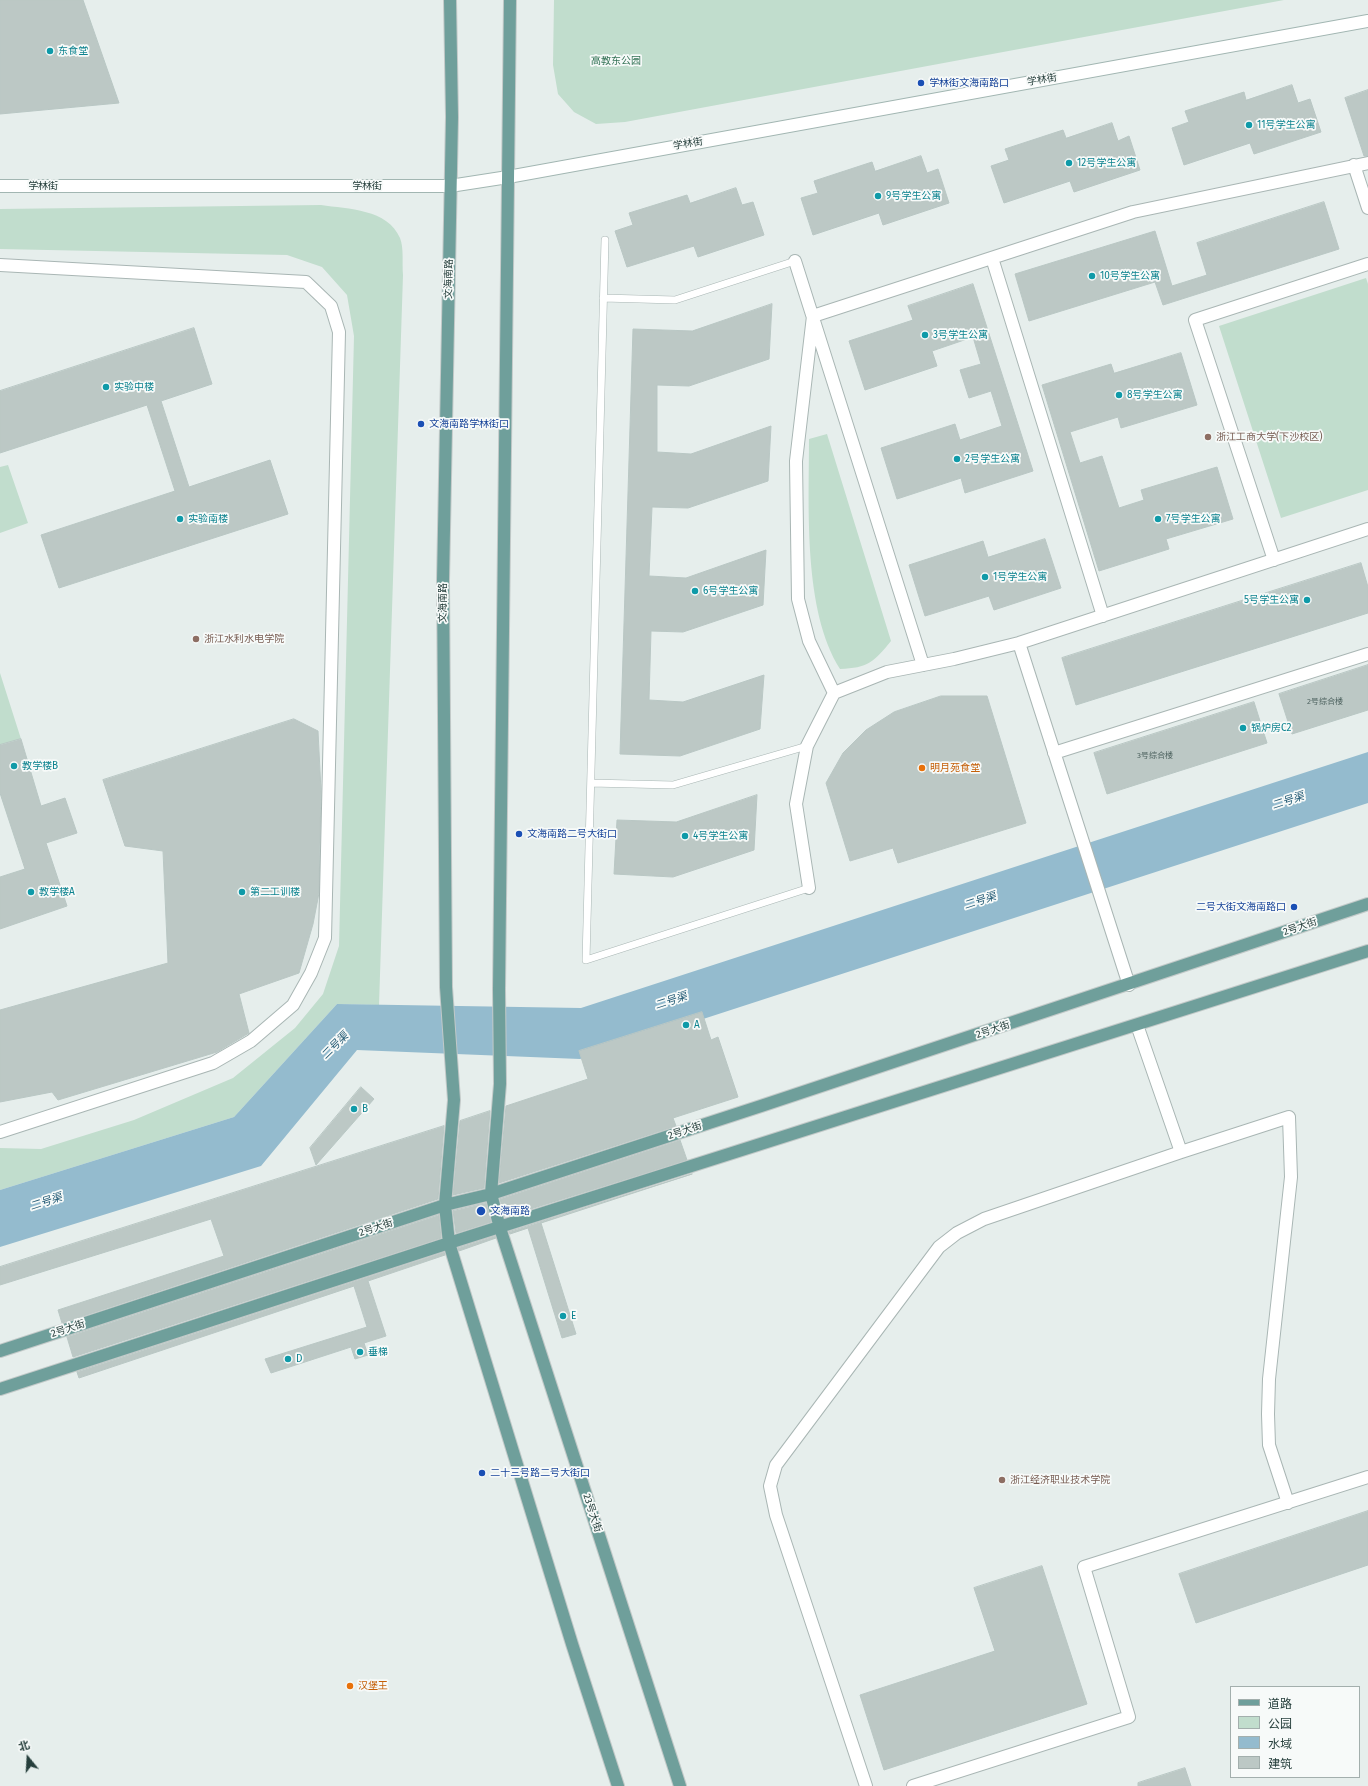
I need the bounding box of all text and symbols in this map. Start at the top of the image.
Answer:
place label: 东食堂 [58,45,88,57]
marker: 东食堂 [45,46,55,56]
park label: 高教东公园 [591,55,641,67]
street label: 学林街 [1026,71,1058,89]
place label: 学林街文海南路口 [929,77,1009,89]
marker: 学林街文海南路口 [916,78,926,88]
place label: 11号学生公寓 [1257,119,1316,131]
marker: 11号学生公寓 [1244,120,1254,130]
street label: 学林街 [672,135,704,153]
place label: 12号学生公寓 [1077,157,1136,169]
marker: 12号学生公寓 [1064,158,1074,168]
street label: 学林街 [28,180,58,192]
street label: 学林街 [352,180,382,192]
place label: 9号学生公寓 [886,190,941,202]
marker: 9号学生公寓 [873,191,883,201]
street label: 文海南路 [443,259,455,299]
place label: 10号学生公寓 [1100,270,1160,282]
marker: 10号学生公寓 [1087,271,1097,281]
place label: 3号学生公寓 [933,329,988,341]
marker: 3号学生公寓 [920,330,930,340]
place label: 实验中楼 [114,381,154,393]
marker: 实验中楼 [101,382,111,392]
place label: 8号学生公寓 [1127,389,1183,401]
marker: 8号学生公寓 [1114,390,1124,400]
place label: 文海南路学林街口 [429,418,509,430]
marker: 文海南路学林街口 [416,419,426,429]
place label: 浙江工商大学(下沙校区) [1216,431,1322,443]
marker: 浙江工商大学(下沙校区) [1203,432,1213,442]
place label: 2号学生公寓 [965,453,1020,465]
marker: 2号学生公寓 [952,454,962,464]
place label: 实验南楼 [188,513,228,525]
place label: 7号学生公寓 [1166,513,1220,525]
marker: 实验南楼 [175,514,185,524]
marker: 7号学生公寓 [1153,514,1163,524]
place label: 1号学生公寓 [993,571,1047,583]
marker: 1号学生公寓 [980,572,990,582]
street label: 文海南路 [437,583,449,623]
place label: 6号学生公寓 [703,585,758,597]
marker: 6号学生公寓 [690,586,700,596]
place label: 5号学生公寓 [1244,594,1299,606]
marker: 5号学生公寓 [1302,595,1312,605]
place label: 浙江水利水电学院 [204,633,284,645]
marker: 浙江水利水电学院 [191,634,201,644]
house number: 2号综合楼 [1307,697,1343,707]
place label: 锅炉房C2 [1251,722,1292,734]
marker: 锅炉房C2 [1238,723,1248,733]
house number: 3号综合楼 [1137,751,1173,761]
place label: 教学楼B [22,760,58,772]
marker: 教学楼B [9,761,19,771]
place label: 明月苑食堂 [930,762,980,774]
marker: 明月苑食堂 [917,763,927,773]
water label: 二号渠 [1270,790,1306,812]
place label: 文海南路二号大街口 [527,828,617,840]
marker: 文海南路二号大街口 [514,829,524,839]
place label: 4号学生公寓 [693,830,748,842]
marker: 4号学生公寓 [680,831,690,841]
place label: 教学楼A [39,886,75,898]
place label: 第二工训楼 [250,886,300,898]
marker: 教学楼A [26,887,36,897]
marker: 第二工训楼 [237,887,247,897]
water label: 二号渠 [962,890,998,912]
place label: 二号大街文海南路口 [1196,901,1286,913]
marker: 二号大街文海南路口 [1289,902,1299,912]
street label: 2号大街 [1282,916,1318,938]
water label: 二号渠 [653,990,689,1012]
place label: A [694,1019,700,1031]
street label: 2号大街 [975,1019,1011,1041]
marker: A [681,1020,691,1030]
water label: 二号渠 [319,1030,351,1062]
place label: B [362,1103,368,1115]
marker: B [349,1104,359,1114]
street label: 2号大街 [667,1120,703,1142]
water label: 二号渠 [28,1191,64,1213]
marker: 文海南路 [475,1205,487,1217]
place label: 文海南路 [490,1205,530,1217]
street label: 2号大街 [358,1217,394,1239]
place label: E [571,1310,576,1322]
marker: E [558,1311,568,1321]
street label: 2号大街 [50,1318,86,1340]
place label: 垂梯 [368,1346,388,1358]
marker: 垂梯 [355,1347,365,1357]
place label: D [296,1353,302,1365]
marker: D [283,1354,293,1364]
place label: 二十三号路二号大街口 [490,1467,590,1479]
marker: 二十三号路二号大街口 [477,1468,487,1478]
place label: 浙江经济职业技术学院 [1010,1474,1110,1486]
marker: 浙江经济职业技术学院 [997,1475,1007,1485]
street label: 23号大街 [580,1492,604,1534]
place label: 汉堡王 [358,1680,388,1692]
marker: 汉堡王 [345,1681,355,1691]
legend [1230,1686,1360,1778]
text: 道路 [1268,1697,1292,1711]
text: 公园 [1268,1717,1292,1731]
text: 水域 [1268,1737,1292,1751]
north arrow [8,1738,48,1778]
text: 北 [17,1738,31,1754]
text: 建筑 [1268,1757,1292,1771]

